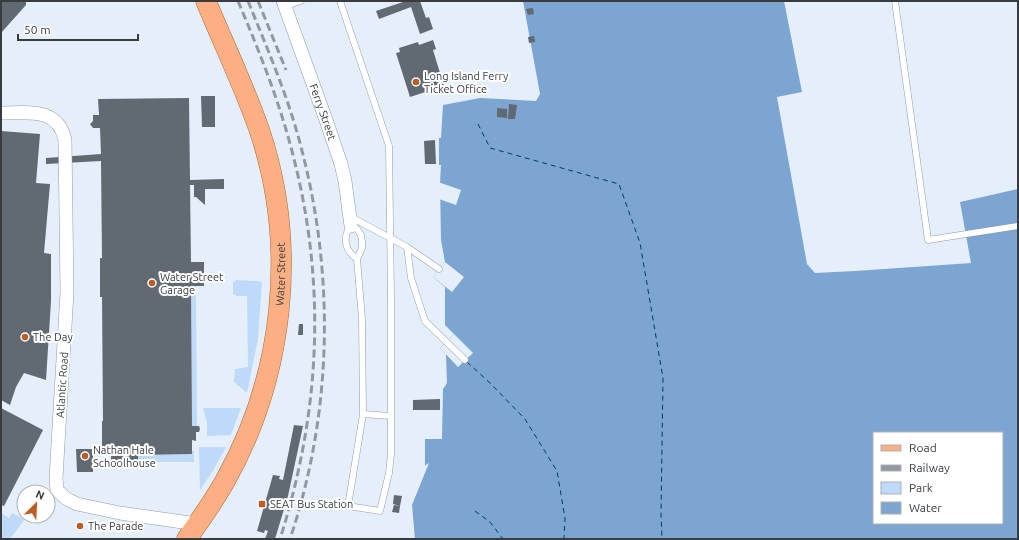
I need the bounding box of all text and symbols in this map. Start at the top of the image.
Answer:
scale bar [18,16,138,42]
text: 50 m [24,23,51,36]
place label: Long Island Ferry Ticket Office [424,70,509,95]
marker: Long Island Ferry Ticket Office [411,77,421,87]
street label: Ferry Street [307,82,339,142]
street label: Water Street [273,241,287,306]
place label: Water Street Garage [160,271,224,296]
marker: Water Street Garage [147,278,157,288]
place label: The Day [33,331,73,343]
marker: The Day [20,332,30,342]
street label: Atlantic Road [54,352,70,418]
legend [873,432,1003,524]
text: Road [909,441,937,454]
place label: Nathan Hale Schoolhouse [93,444,156,469]
marker: Nathan Hale Schoolhouse [80,451,90,461]
text: Railway [909,461,950,474]
text: Park [909,481,933,494]
north arrow [16,484,56,524]
text: N [34,488,46,502]
place label: SEAT Bus Station [270,498,353,510]
marker: SEAT Bus Station [257,499,267,509]
text: Water [909,501,942,514]
place label: The Parade [88,520,143,532]
marker: The Parade [75,521,85,531]

